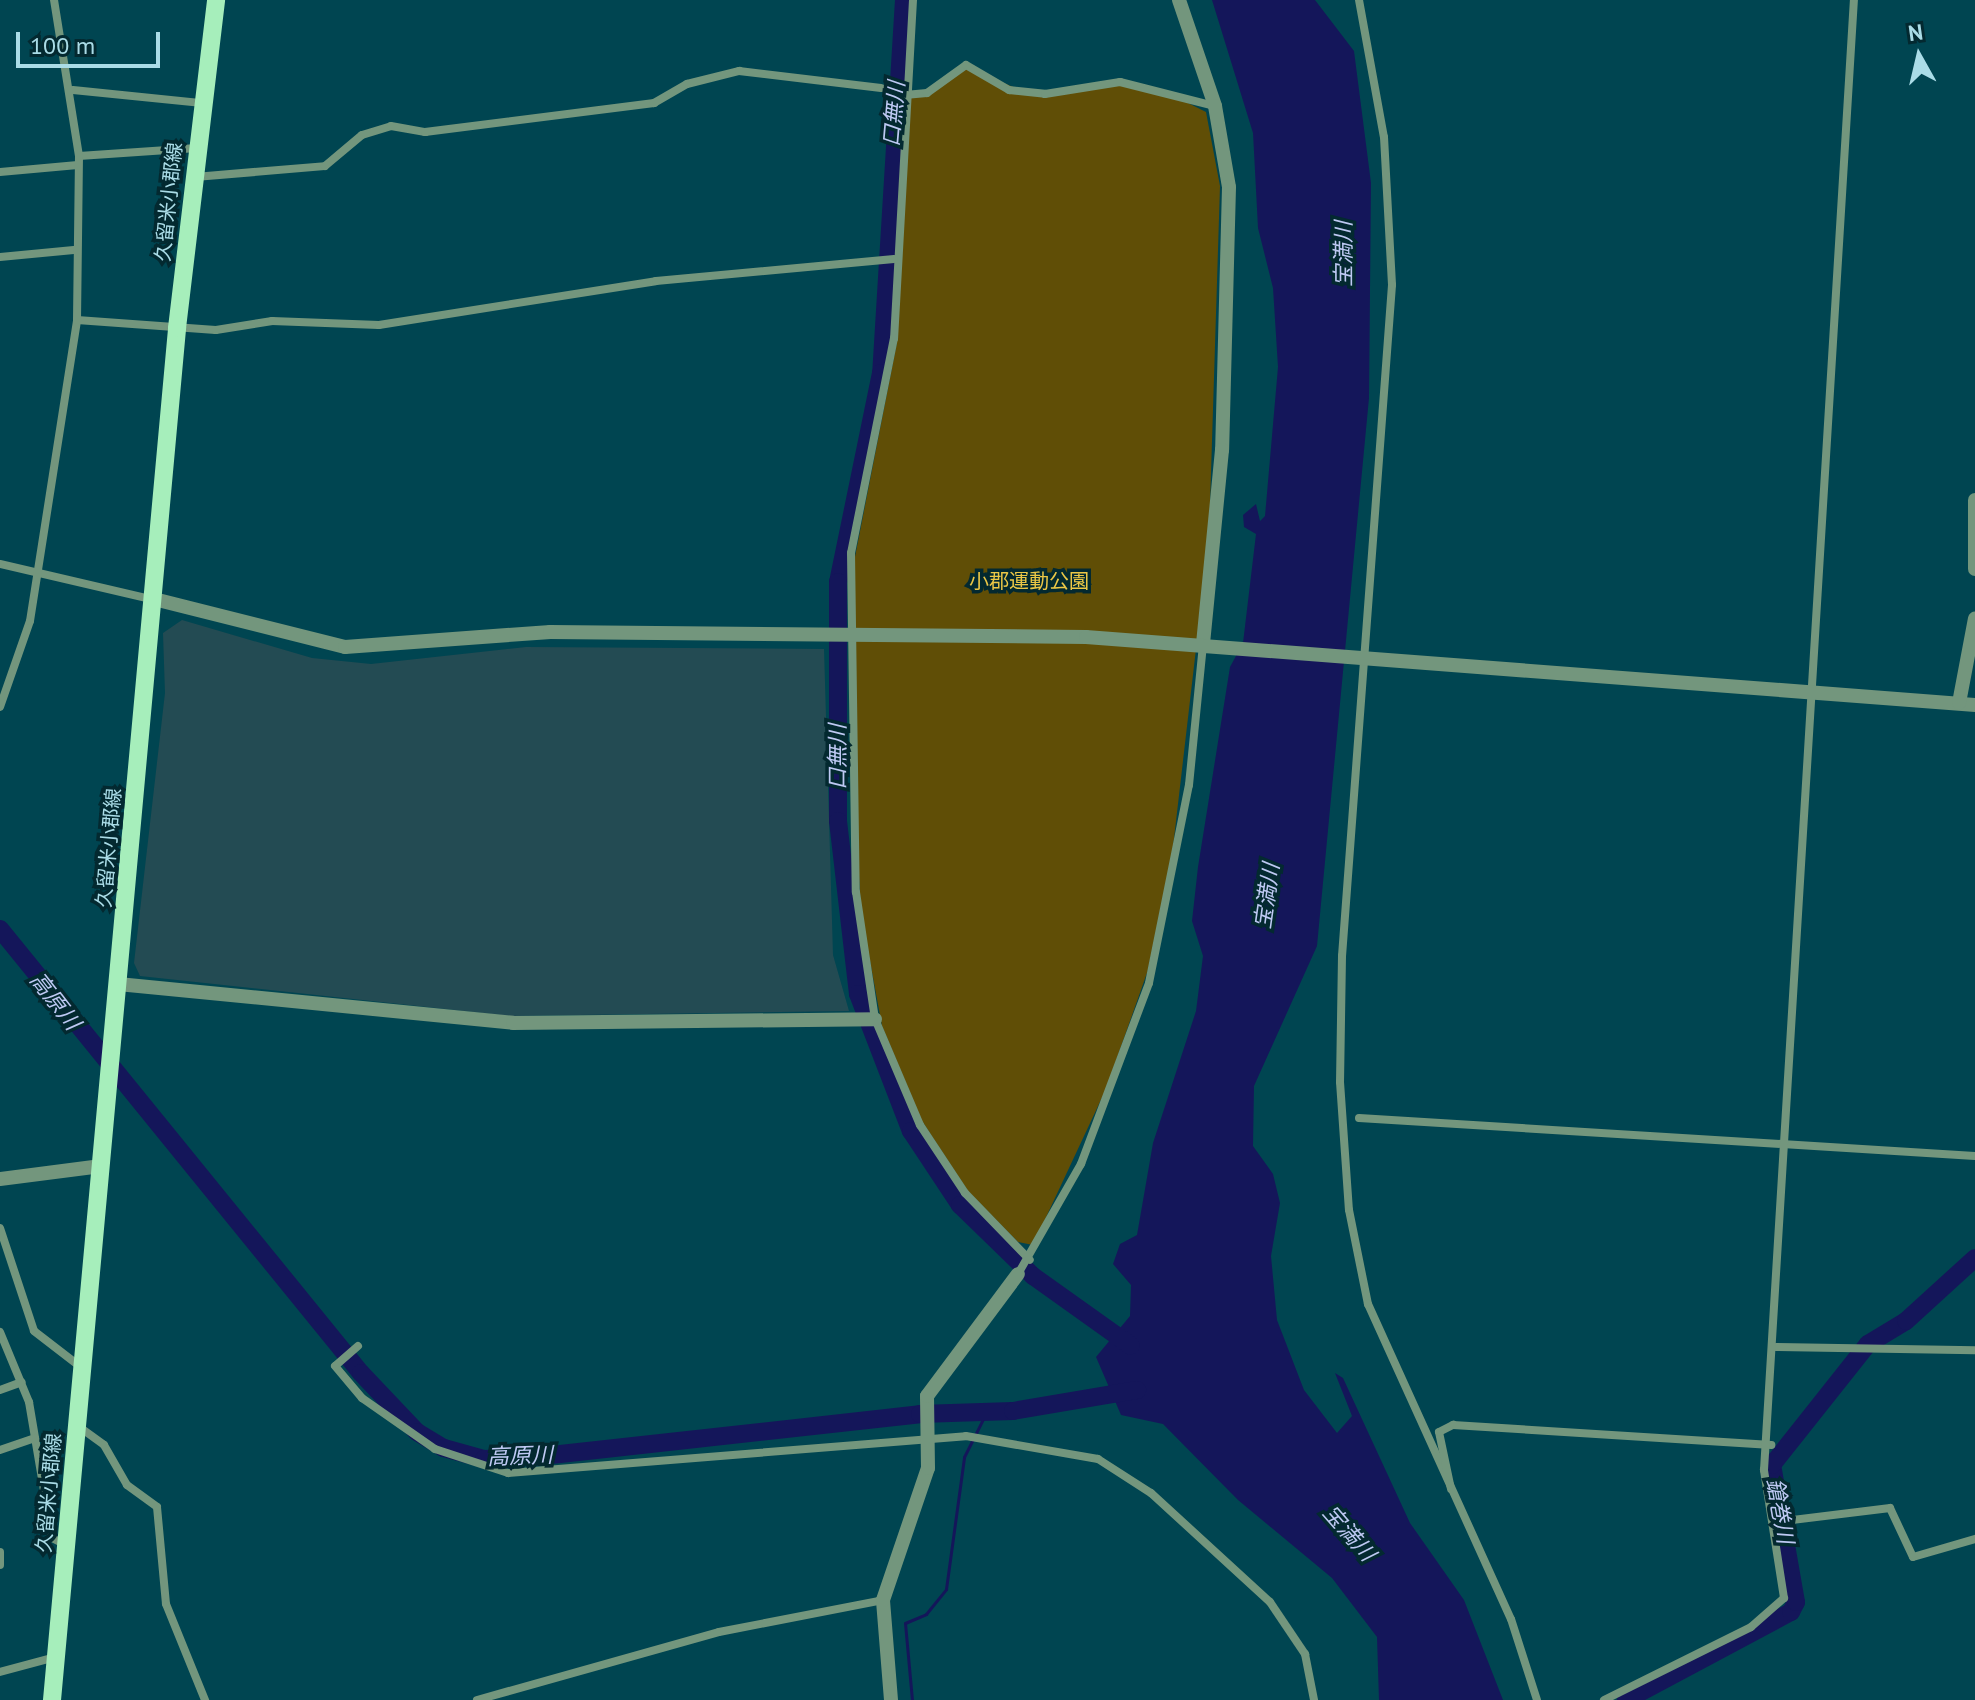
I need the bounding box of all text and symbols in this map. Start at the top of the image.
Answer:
scale bar [20,16,164,66]
north arrow [1879,16,1959,96]
text: N [1907,17,1925,47]
text: 100 m [30,30,95,61]
water label: 口無川 [878,80,910,148]
street label: 久留米小郡線 [151,141,187,263]
water label: 宝満川 [1331,221,1357,287]
park label: 小郡運動公園 [969,569,1089,593]
water label: 口無川 [825,724,851,790]
street label: 久留米小郡線 [92,787,126,909]
water label: 宝満川 [1249,861,1285,931]
water label: 高原川 [24,967,86,1035]
street label: 久留米小郡線 [32,1432,66,1554]
water label: 高原川 [487,1442,553,1470]
water label: 鎗巻川 [1761,1476,1799,1546]
water label: 宝満川 [1317,1499,1381,1567]

